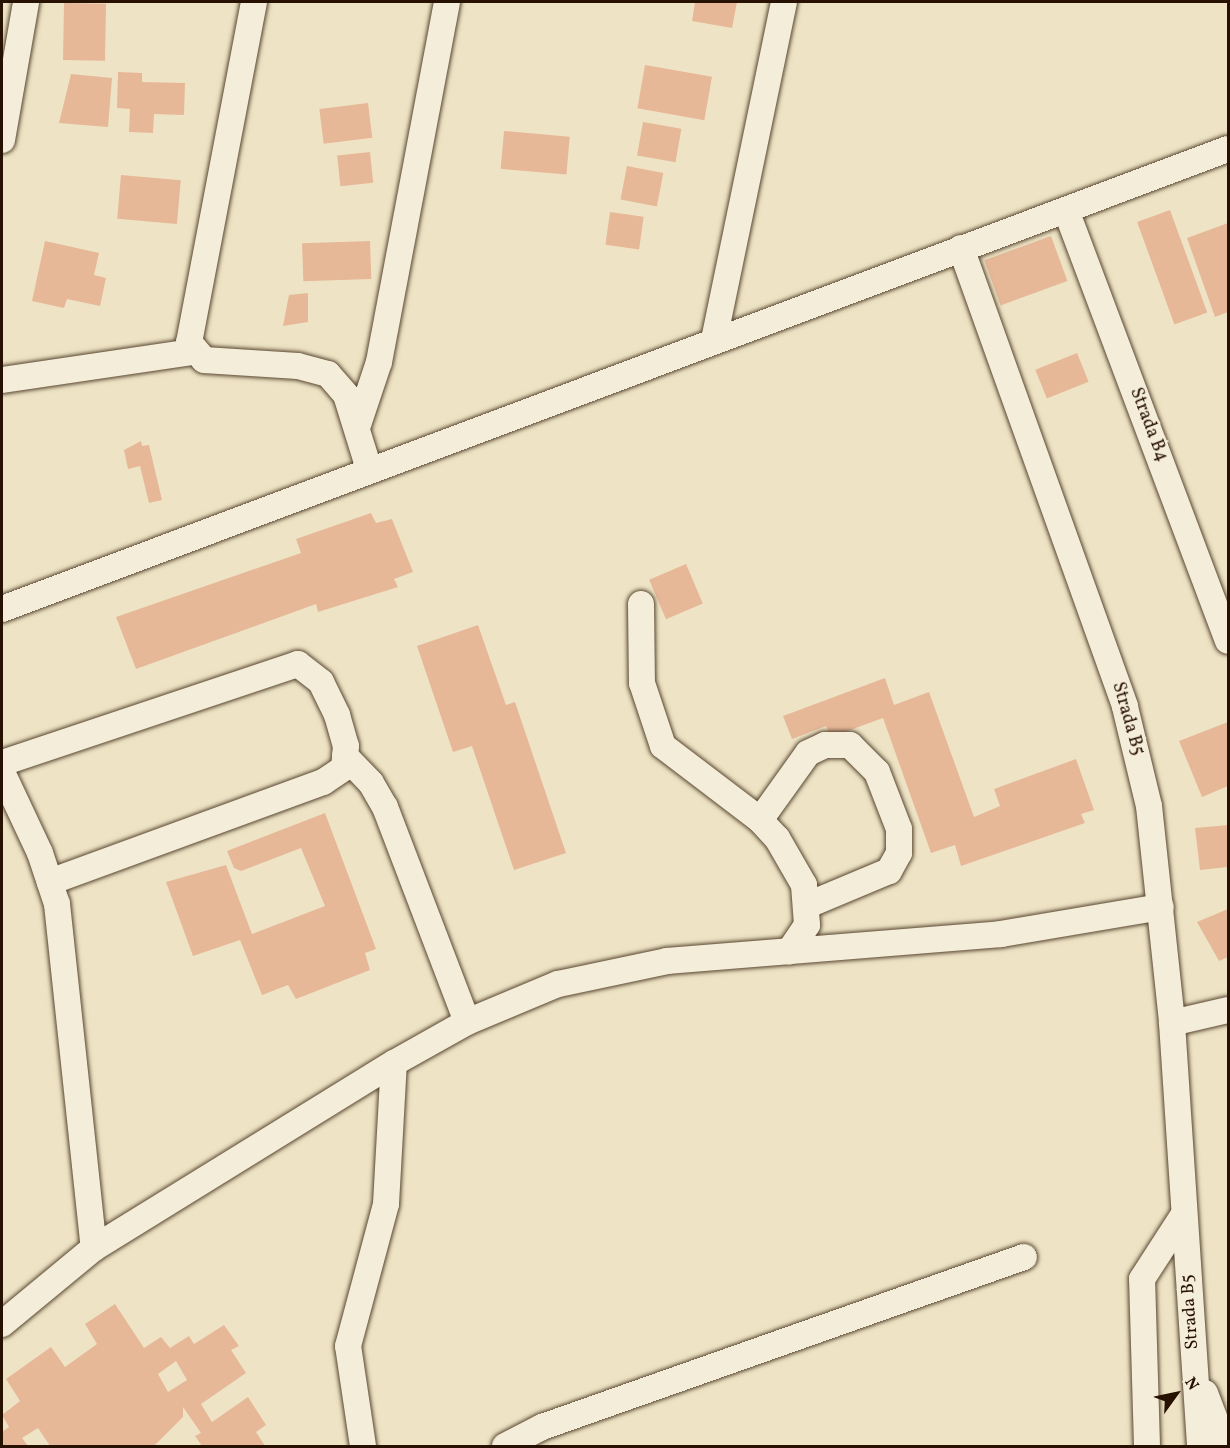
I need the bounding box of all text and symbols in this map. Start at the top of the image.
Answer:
street label: Strada B4 [1124,385,1172,465]
street label: Strada B5 [1106,680,1148,758]
street label: Strada B5 [1178,1274,1204,1350]
north arrow [1146,1364,1206,1424]
text: N [1179,1373,1203,1395]

